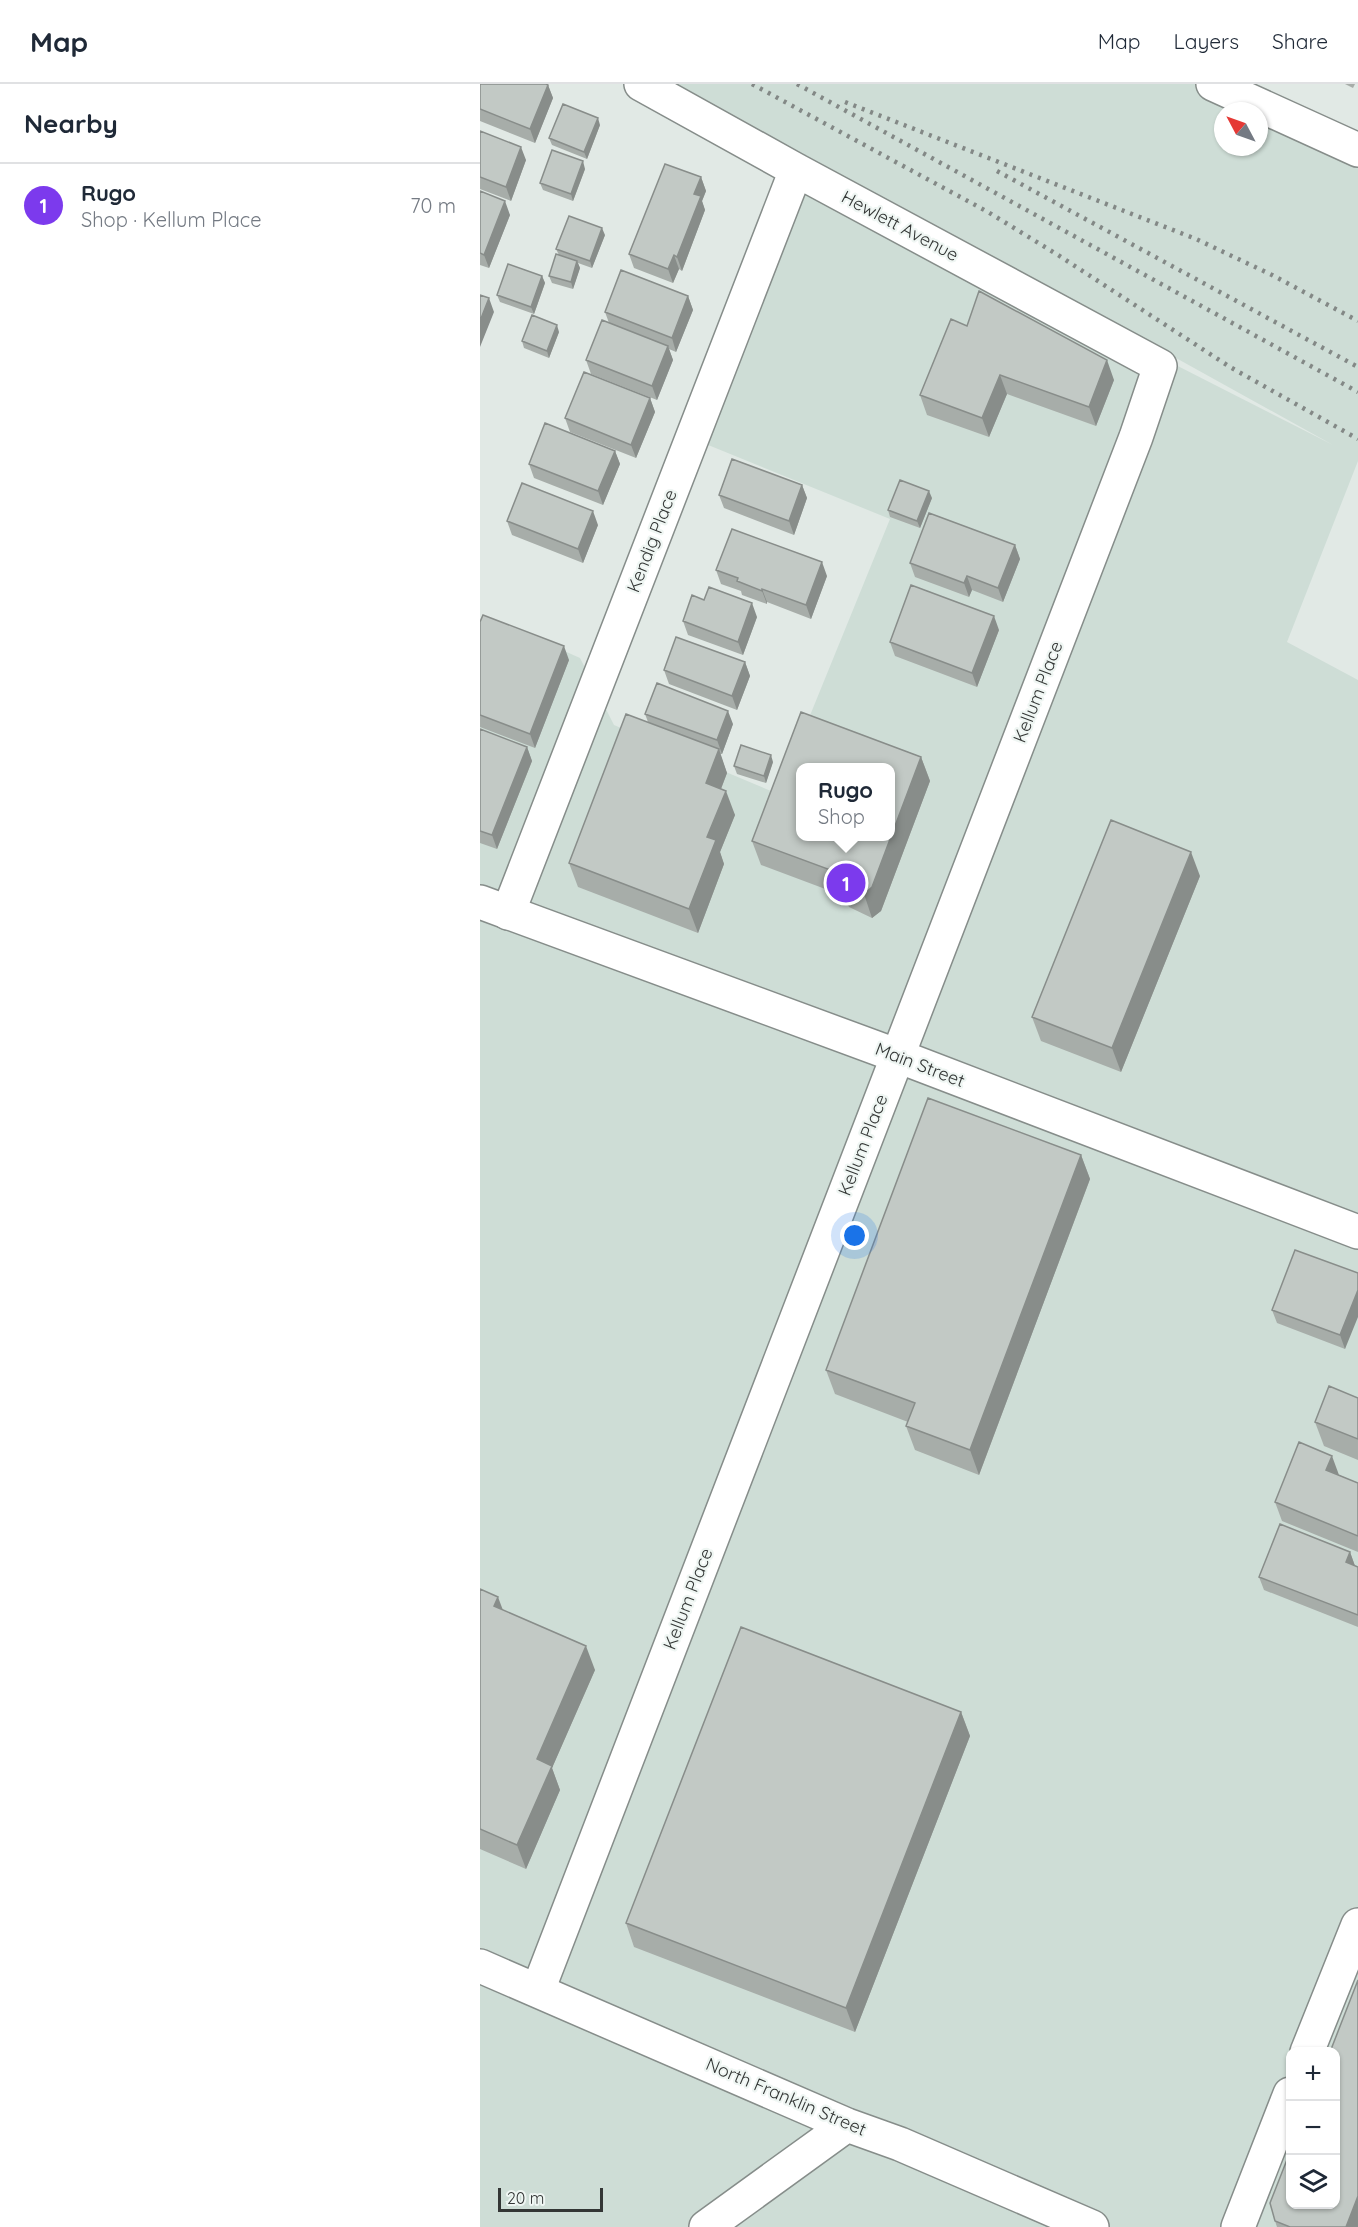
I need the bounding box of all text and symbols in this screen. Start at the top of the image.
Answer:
text: Map [30,24,88,59]
text: Map [1098,28,1141,54]
text: Layers [1174,28,1239,54]
text: Share [1272,28,1328,54]
north arrow [1214,102,1268,156]
text: Nearby [24,107,118,140]
text: Rugo [81,179,136,207]
street label: Hewlett Avenue [838,185,963,266]
text: 1 [40,193,47,218]
text: 70 m [410,193,456,218]
text: Shop · Kellum Place [81,207,261,232]
street label: Kendig Place [621,486,682,596]
street label: Kellum Place [1008,638,1067,746]
popup [796,763,895,841]
text: Rugo [818,776,873,804]
text: Shop [818,804,865,829]
pin: 1 [826,860,866,906]
street label: Main Street [872,1037,968,1092]
street label: Kellum Place [833,1091,892,1199]
your location [840,1221,869,1250]
street label: Kellum Place [658,1545,717,1653]
map controls [1286,2047,1340,2209]
button: + [1286,2047,1340,2101]
street label: North Franklin Street [702,2052,870,2141]
button: − [1286,2101,1340,2155]
button: layers [1286,2155,1340,2209]
scale bar [498,2185,603,2212]
text: 20 m [507,2188,544,2208]

